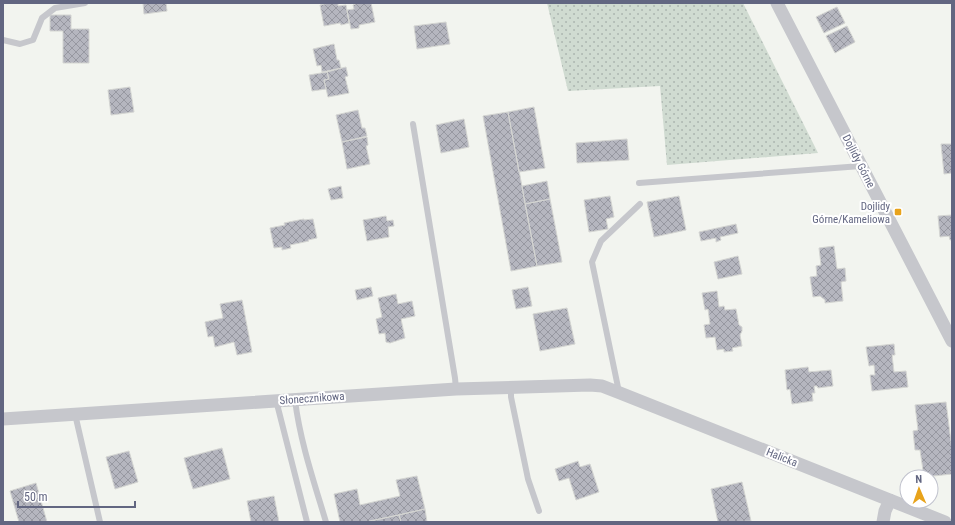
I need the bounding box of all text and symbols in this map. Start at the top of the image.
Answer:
street label: Dojlidy Górne [840,133,877,190]
place label: Dojlidy Górne/Kameliowa [812,200,890,226]
marker: Dojlidy Górne/Kameliowa [893,207,903,217]
street label: Słonecznikowa [279,390,345,407]
street label: Halicka [764,445,799,470]
north arrow [899,469,939,509]
text: N [915,473,923,486]
scale bar [18,483,135,509]
text: 50 m [24,490,48,504]

